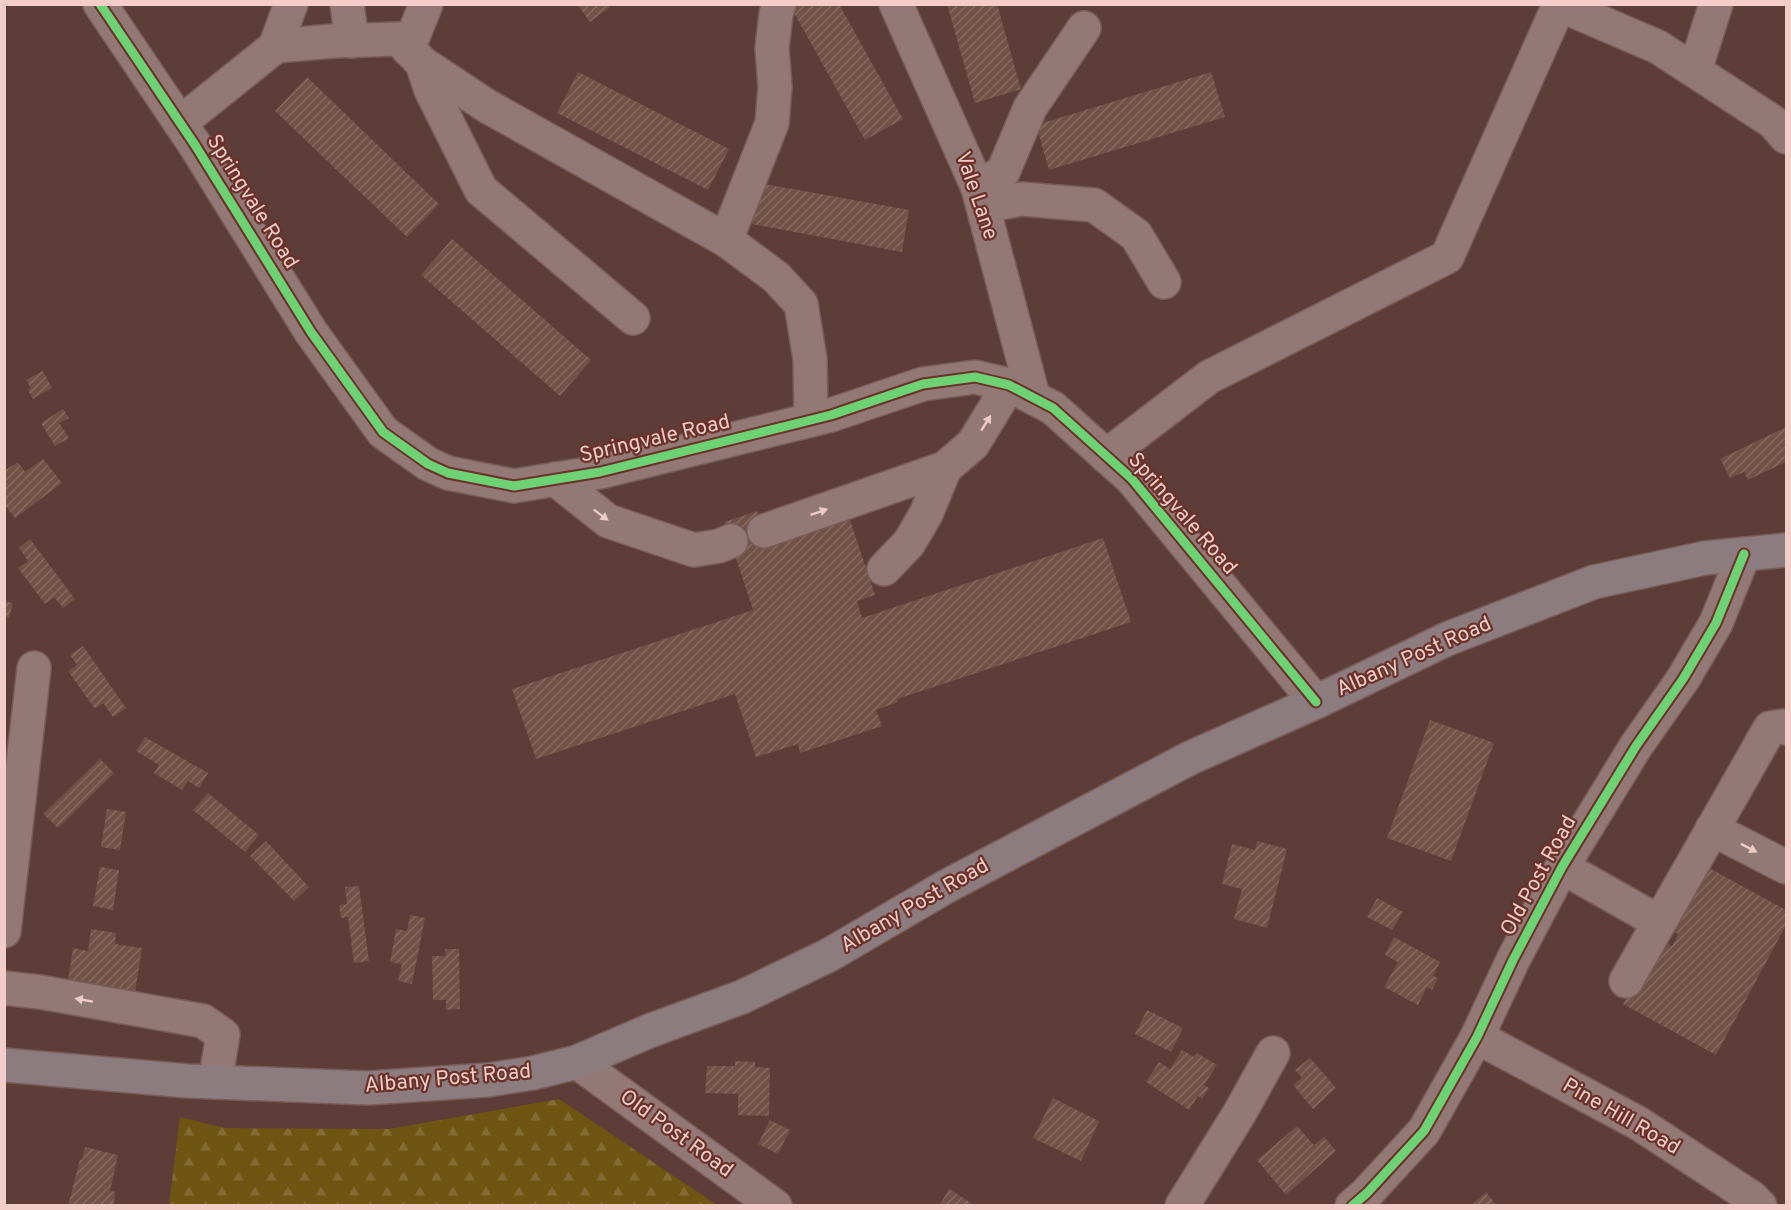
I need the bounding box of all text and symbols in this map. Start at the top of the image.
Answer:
street label: Springvale Road [200,130,304,274]
street label: Vale Lane [948,148,1004,244]
street label: Springvale Road [577,409,733,469]
one-way arrow [981,415,992,431]
street label: Springvale Road [1121,447,1243,581]
one-way arrow [810,506,828,516]
one-way arrow [593,509,609,521]
street label: Albany Post Road [1332,611,1496,703]
street label: Old Post Road [1495,811,1583,941]
one-way arrow [1741,843,1758,853]
street label: Albany Post Road [836,853,994,959]
one-way arrow [74,995,93,1004]
street label: Albany Post Road [364,1058,532,1100]
street label: Pine Hill Road [1557,1072,1685,1162]
street label: Old Post Road [614,1084,738,1184]

